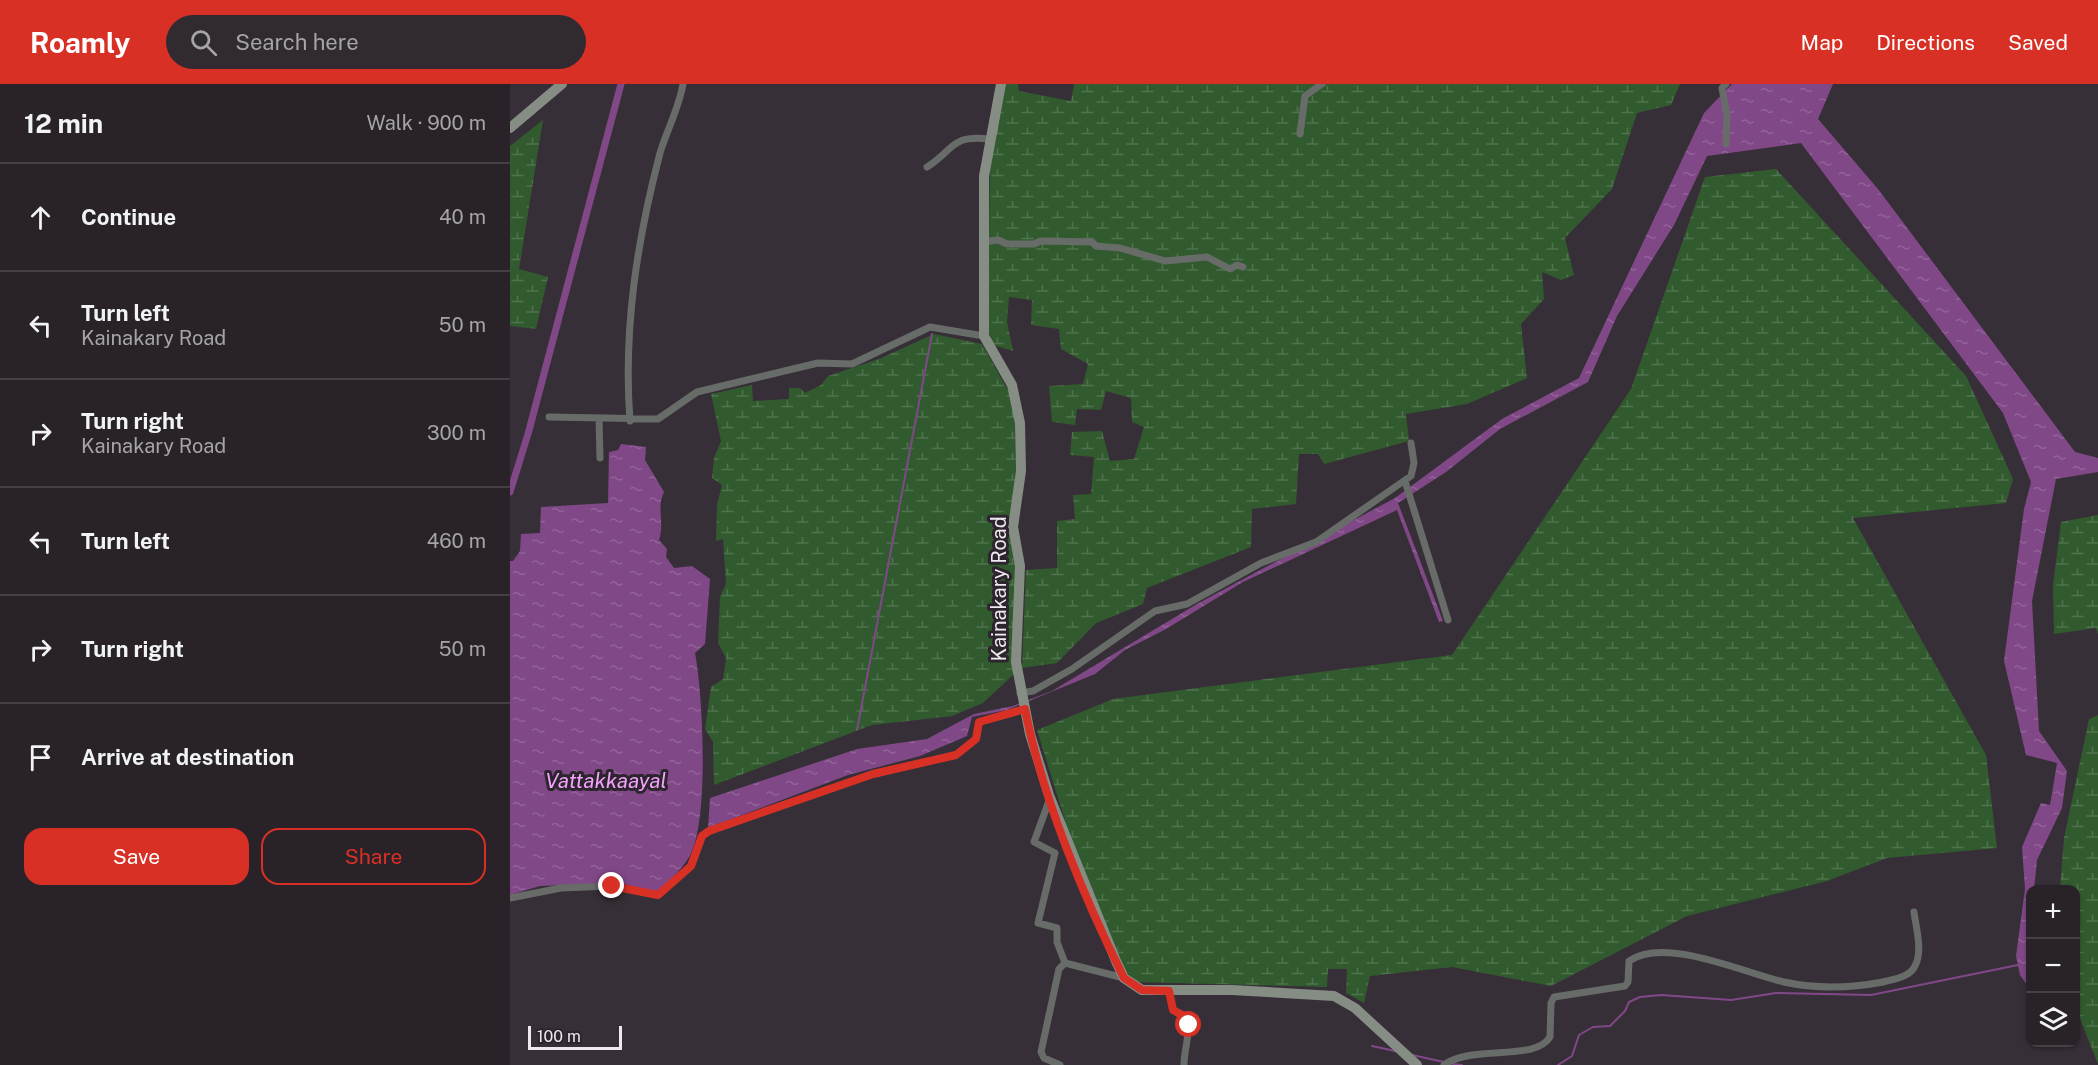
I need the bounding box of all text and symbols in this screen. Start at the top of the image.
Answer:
search box [166,15,586,69]
text: Roamly [30,26,130,59]
icon: search [187,26,220,59]
text: Search here [235,29,359,55]
text: Map [1801,30,1843,55]
text: Directions [1876,30,1975,55]
text: Saved [2008,30,2068,55]
text: 12 min [24,108,103,139]
text: Walk · 900 m [367,111,486,135]
icon: ahead [24,201,57,234]
text: Continue [81,204,176,230]
text: 40 m [439,205,486,229]
text: Turn left [81,300,170,326]
icon: left [24,309,57,342]
text: 50 m [439,313,486,337]
text: Kainakary Road [81,326,226,350]
text: Turn right [81,408,184,434]
icon: right [24,417,57,450]
text: 300 m [427,421,486,445]
text: Kainakary Road [81,434,226,458]
street label: Kainakary Road [987,516,1011,662]
icon: left [24,525,57,558]
text: Turn left [81,528,170,554]
text: 460 m [427,529,486,553]
icon: right [24,633,57,666]
text: Turn right [81,636,184,662]
text: 50 m [439,637,486,661]
icon: arrive [24,741,57,774]
text: Arrive at destination [81,744,294,770]
water label: Vattakkaayal [545,768,667,793]
button: Save [24,828,249,885]
button: Share [261,828,486,885]
route end [598,872,624,898]
map controls [2026,885,2080,1047]
button: + [2026,885,2080,939]
button: − [2026,939,2080,993]
button: layers [2026,993,2080,1047]
route start [1175,1011,1201,1037]
scale bar [528,1023,622,1050]
text: 100 m [537,1027,581,1046]

